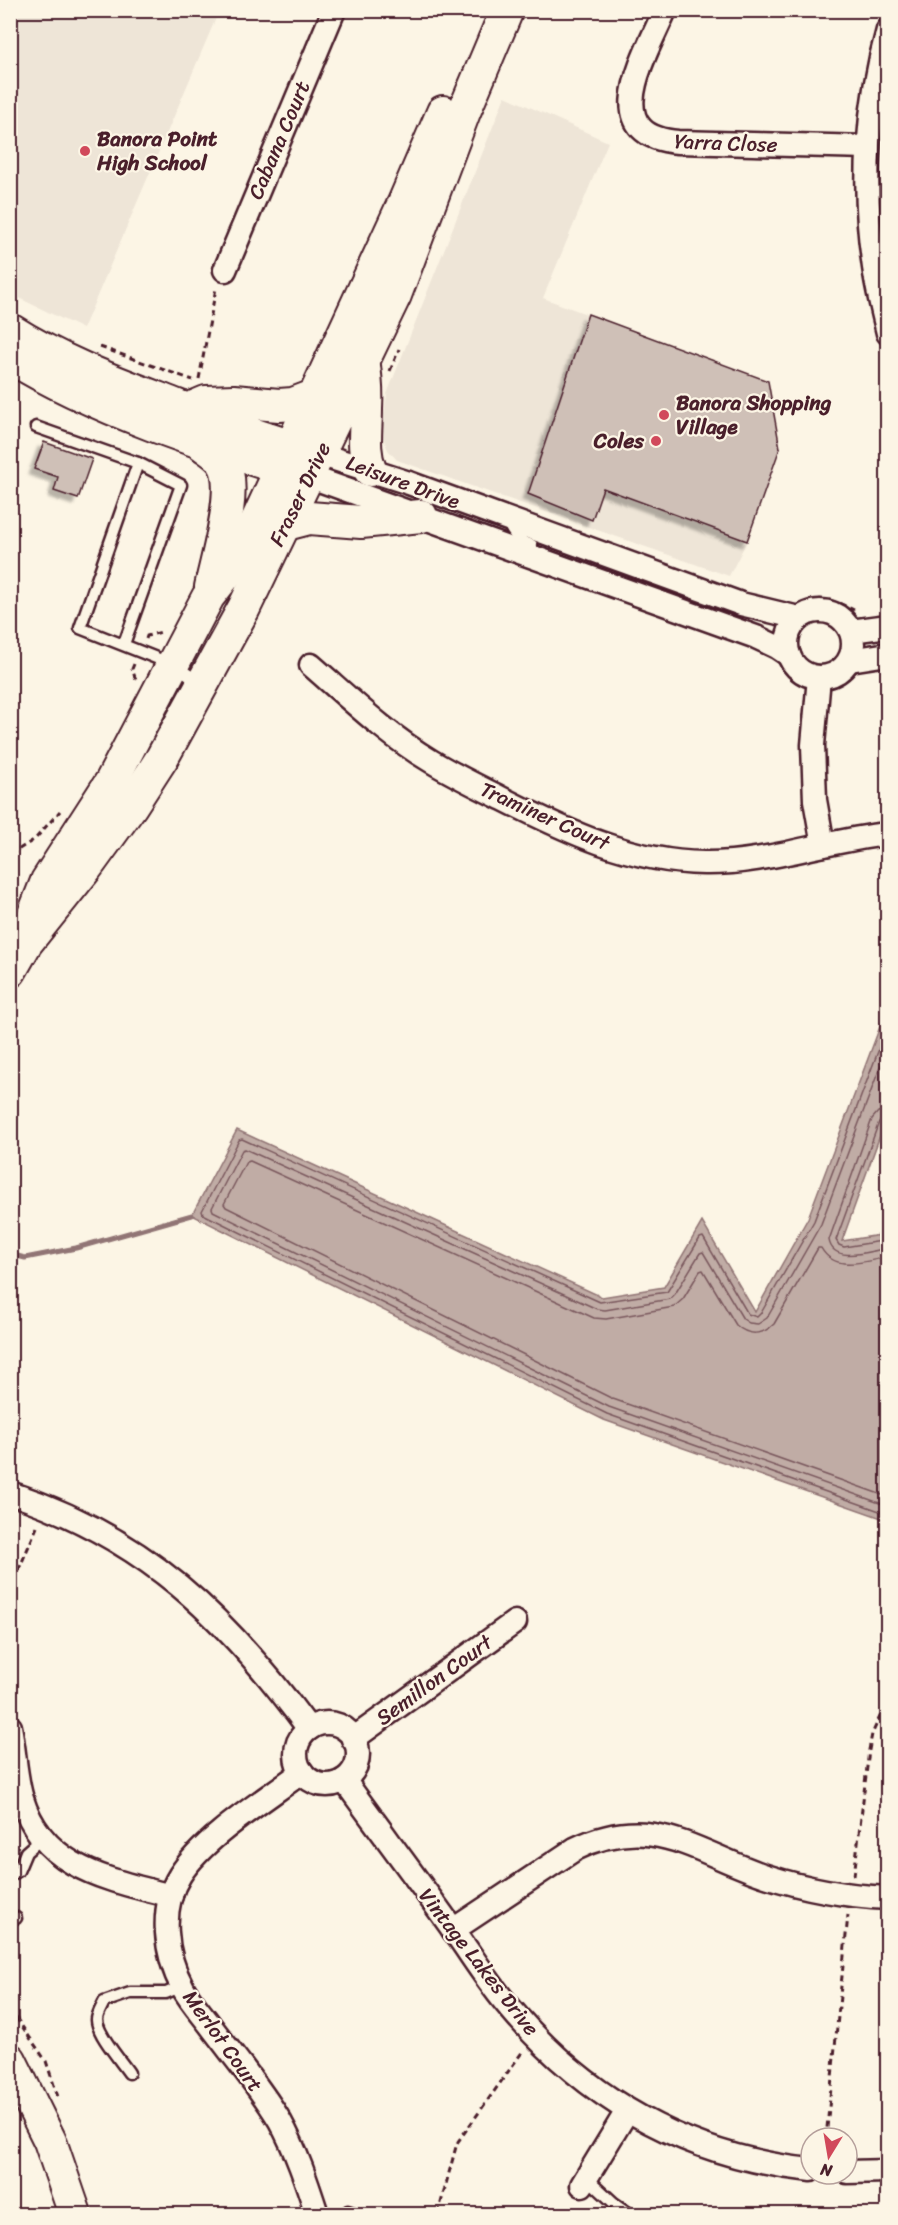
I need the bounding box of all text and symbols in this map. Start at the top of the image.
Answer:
street label: Cabana Court [237,75,321,205]
place label: Banora Point High School [96,120,218,182]
street label: Yarra Close [674,122,778,164]
marker: Banora Point High School [78,144,92,158]
place label: Banora Shopping Village [676,384,832,446]
marker: Banora Shopping Village [657,408,671,422]
place label: Coles [593,422,644,460]
marker: Coles [649,434,663,448]
street label: Fraser Drive [258,435,342,553]
street label: Leisure Drive [341,444,465,520]
street label: Traminer Court [474,770,617,862]
street label: Semillon Court [367,1623,502,1736]
street label: Vintage Lakes Drive [409,1879,550,2045]
street label: Merlot Court [172,1981,274,2101]
north arrow [799,2126,859,2186]
text: N [817,2155,835,2186]

